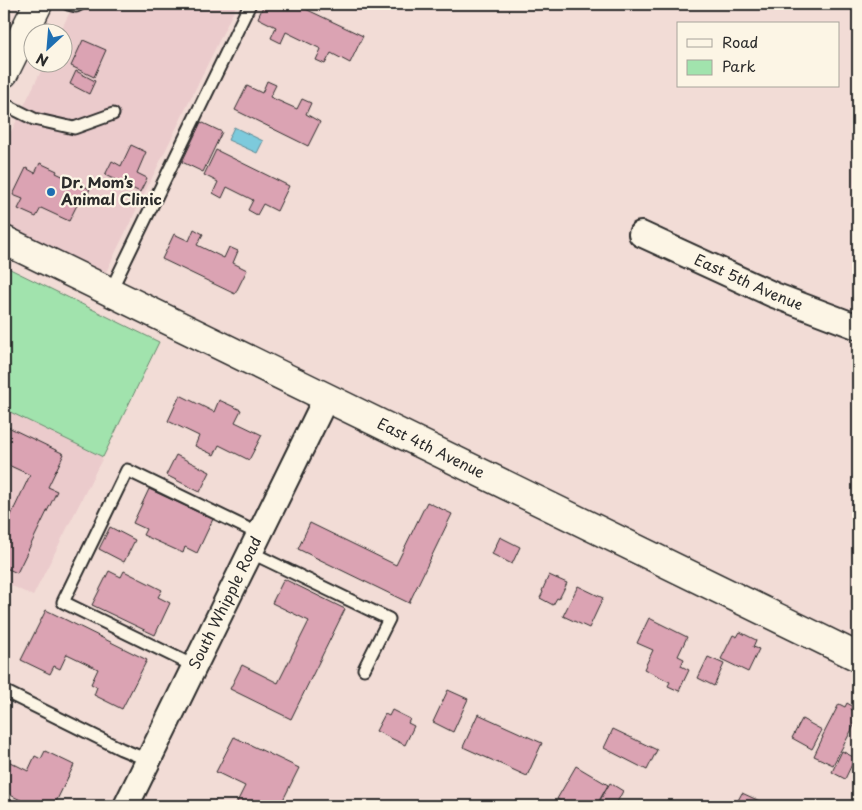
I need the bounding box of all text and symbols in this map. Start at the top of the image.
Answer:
north arrow [22,22,72,72]
legend [677,22,840,88]
text: Road [722,30,758,53]
text: N [32,48,52,72]
text: Park [722,54,756,77]
place label: Dr. Mom’s Animal Clinic [60,170,162,210]
marker: Dr. Mom’s Animal Clinic [45,186,57,198]
street label: East 5th Avenue [691,247,807,315]
street label: East 4th Avenue [374,411,489,483]
street label: South Whipple Road [182,532,266,673]

